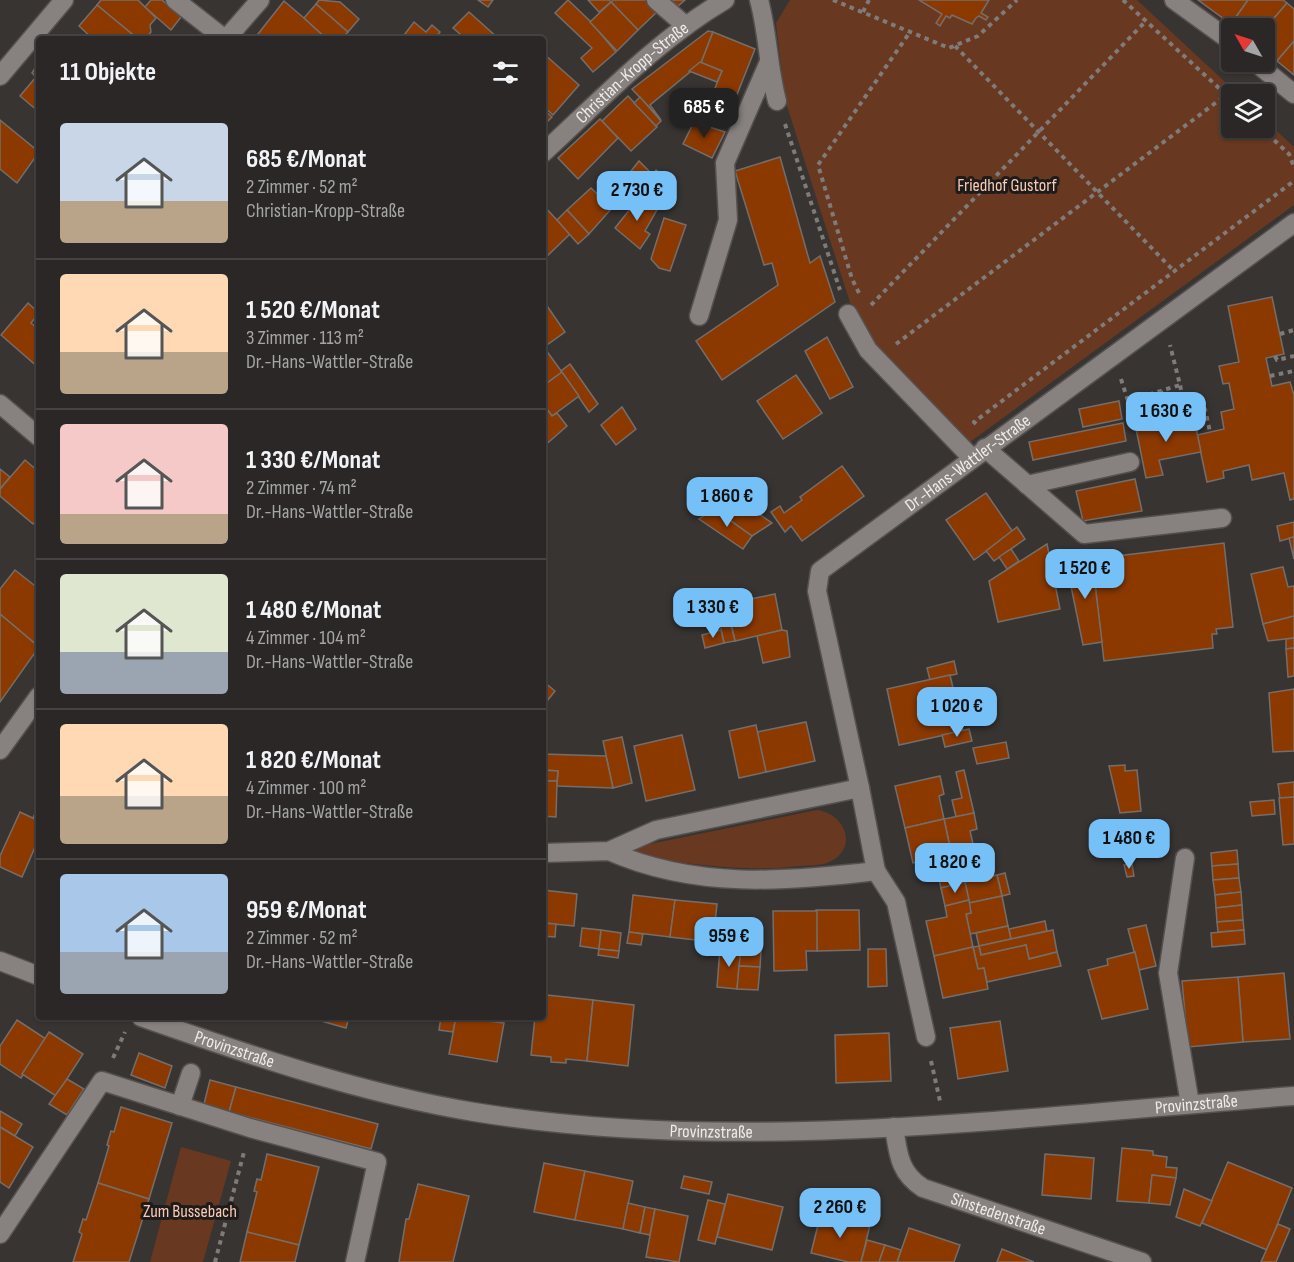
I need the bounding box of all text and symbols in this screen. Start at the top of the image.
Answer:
street label: Christian-Kropp-Straße [571,17,692,128]
north arrow [1221,18,1275,72]
map controls [1221,18,1275,138]
icon: filters [489,56,522,89]
text: 11 Objekte [60,57,156,88]
button: layers [1221,84,1275,138]
pin: 685 € [662,88,746,139]
text: 685 € [684,95,724,119]
text: 685 €/Monat [246,144,366,175]
icon: home [108,147,180,219]
pin: 2 730 € [582,171,692,222]
text: 2 Zimmer · 52 m² [246,175,358,199]
park label: Friedhof Gustorf [957,175,1058,196]
text: 2 730 € [611,178,663,202]
text: Christian-Kropp-Straße [246,199,405,223]
text: 1 520 €/Monat [246,295,380,326]
icon: home [108,298,180,370]
text: 3 Zimmer · 113 m² [246,326,364,350]
text: Dr.-Hans-Wattler-Straße [246,350,413,374]
pin: 1 630 € [1111,392,1221,443]
text: 1 630 € [1140,399,1192,423]
street label: Dr.-Hans-Wattler-Straße [901,410,1035,516]
text: 1 330 €/Monat [246,445,380,476]
icon: home [108,448,180,520]
text: 2 Zimmer · 74 m² [246,476,357,500]
pin: 1 860 € [672,477,782,528]
text: 1 860 € [701,484,753,508]
text: Dr.-Hans-Wattler-Straße [246,500,413,524]
pin: 1 520 € [1030,549,1140,600]
text: 1 520 € [1059,556,1111,580]
pin: 1 330 € [658,588,768,639]
text: 1 480 €/Monat [246,595,381,626]
text: 1 330 € [687,595,739,619]
icon: home [108,598,180,670]
text: 4 Zimmer · 104 m² [246,626,366,650]
text: Dr.-Hans-Wattler-Straße [246,650,413,674]
pin: 1 020 € [902,687,1012,738]
text: 1 020 € [931,694,983,718]
text: 1 820 €/Monat [246,745,381,776]
icon: home [108,748,180,820]
text: 4 Zimmer · 100 m² [246,776,366,800]
text: Dr.-Hans-Wattler-Straße [246,800,413,824]
pin: 1 480 € [1074,819,1184,870]
text: 1 480 € [1103,826,1155,850]
pin: 1 820 € [900,843,1010,894]
text: 1 820 € [929,850,981,874]
text: 959 €/Monat [246,895,366,926]
icon: home [108,898,180,970]
pin: 959 € [687,917,771,968]
text: 959 € [708,924,750,948]
text: 2 Zimmer · 52 m² [246,926,358,950]
text: Dr.-Hans-Wattler-Straße [246,950,413,974]
street label: Provinzstraße [192,1026,277,1072]
street label: Provinzstraße [1154,1090,1238,1118]
street label: Provinzstraße [669,1120,753,1142]
pin: 2 260 € [785,1188,895,1239]
street label: Sinstedenstraße [948,1188,1049,1239]
text: 2 260 € [814,1195,866,1219]
park label: Zum Bussebach [143,1201,237,1222]

